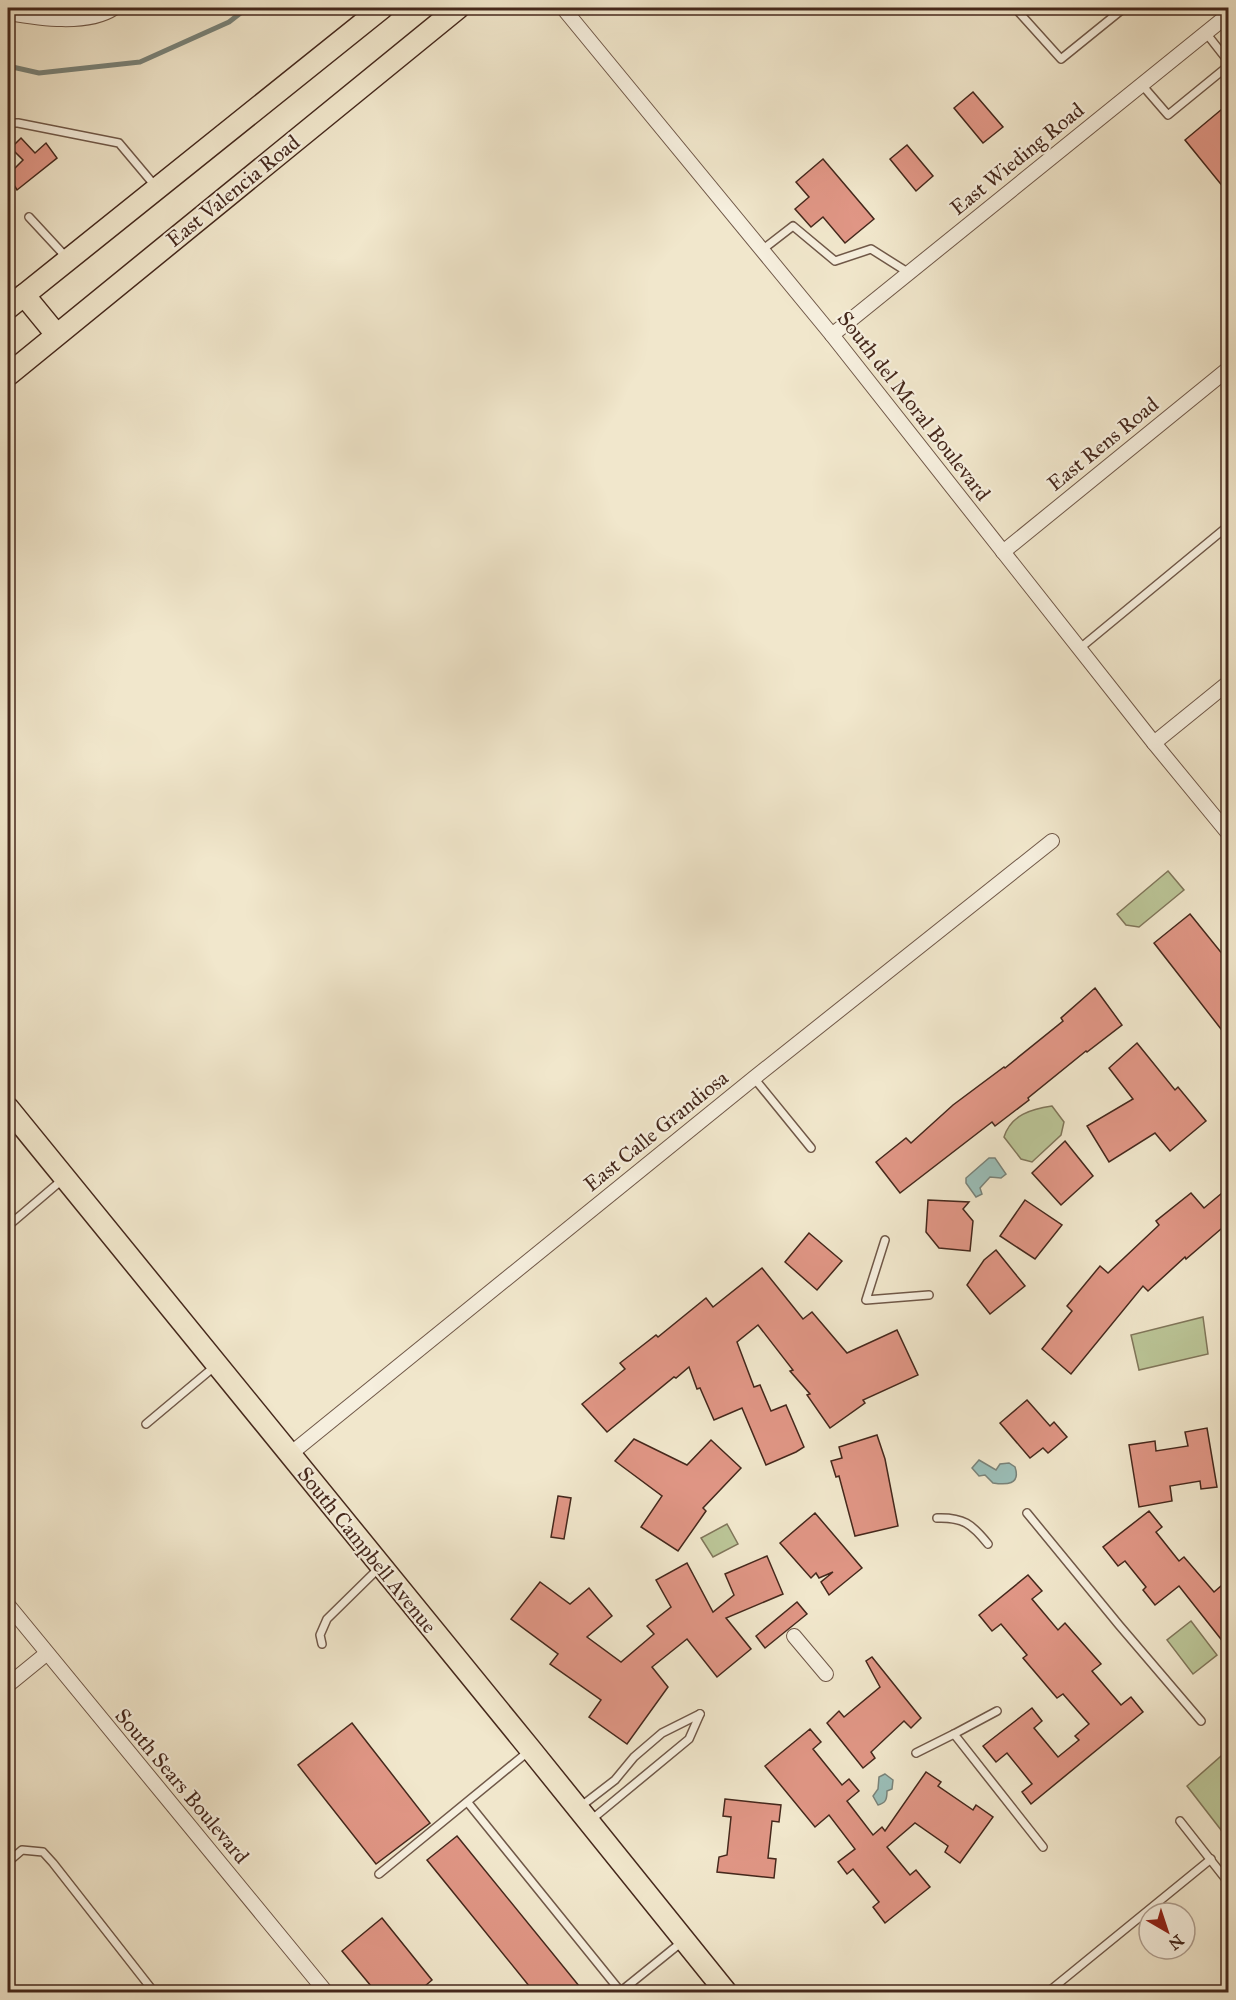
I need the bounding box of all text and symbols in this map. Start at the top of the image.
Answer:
street label: East Wieding Road [945,97,1090,221]
street label: East Valencia Road [161,129,305,253]
street label: South del Moral Boulevard [832,306,996,506]
street label: East Rens Road [1042,391,1164,497]
street label: East Calle Grandiosa [579,1065,734,1197]
street label: South Campbell Avenue [292,1461,442,1639]
street label: South Sears Boulevard [109,1703,255,1869]
north arrow [1137,1901,1197,1961]
text: N [1165,1931,1187,1954]

